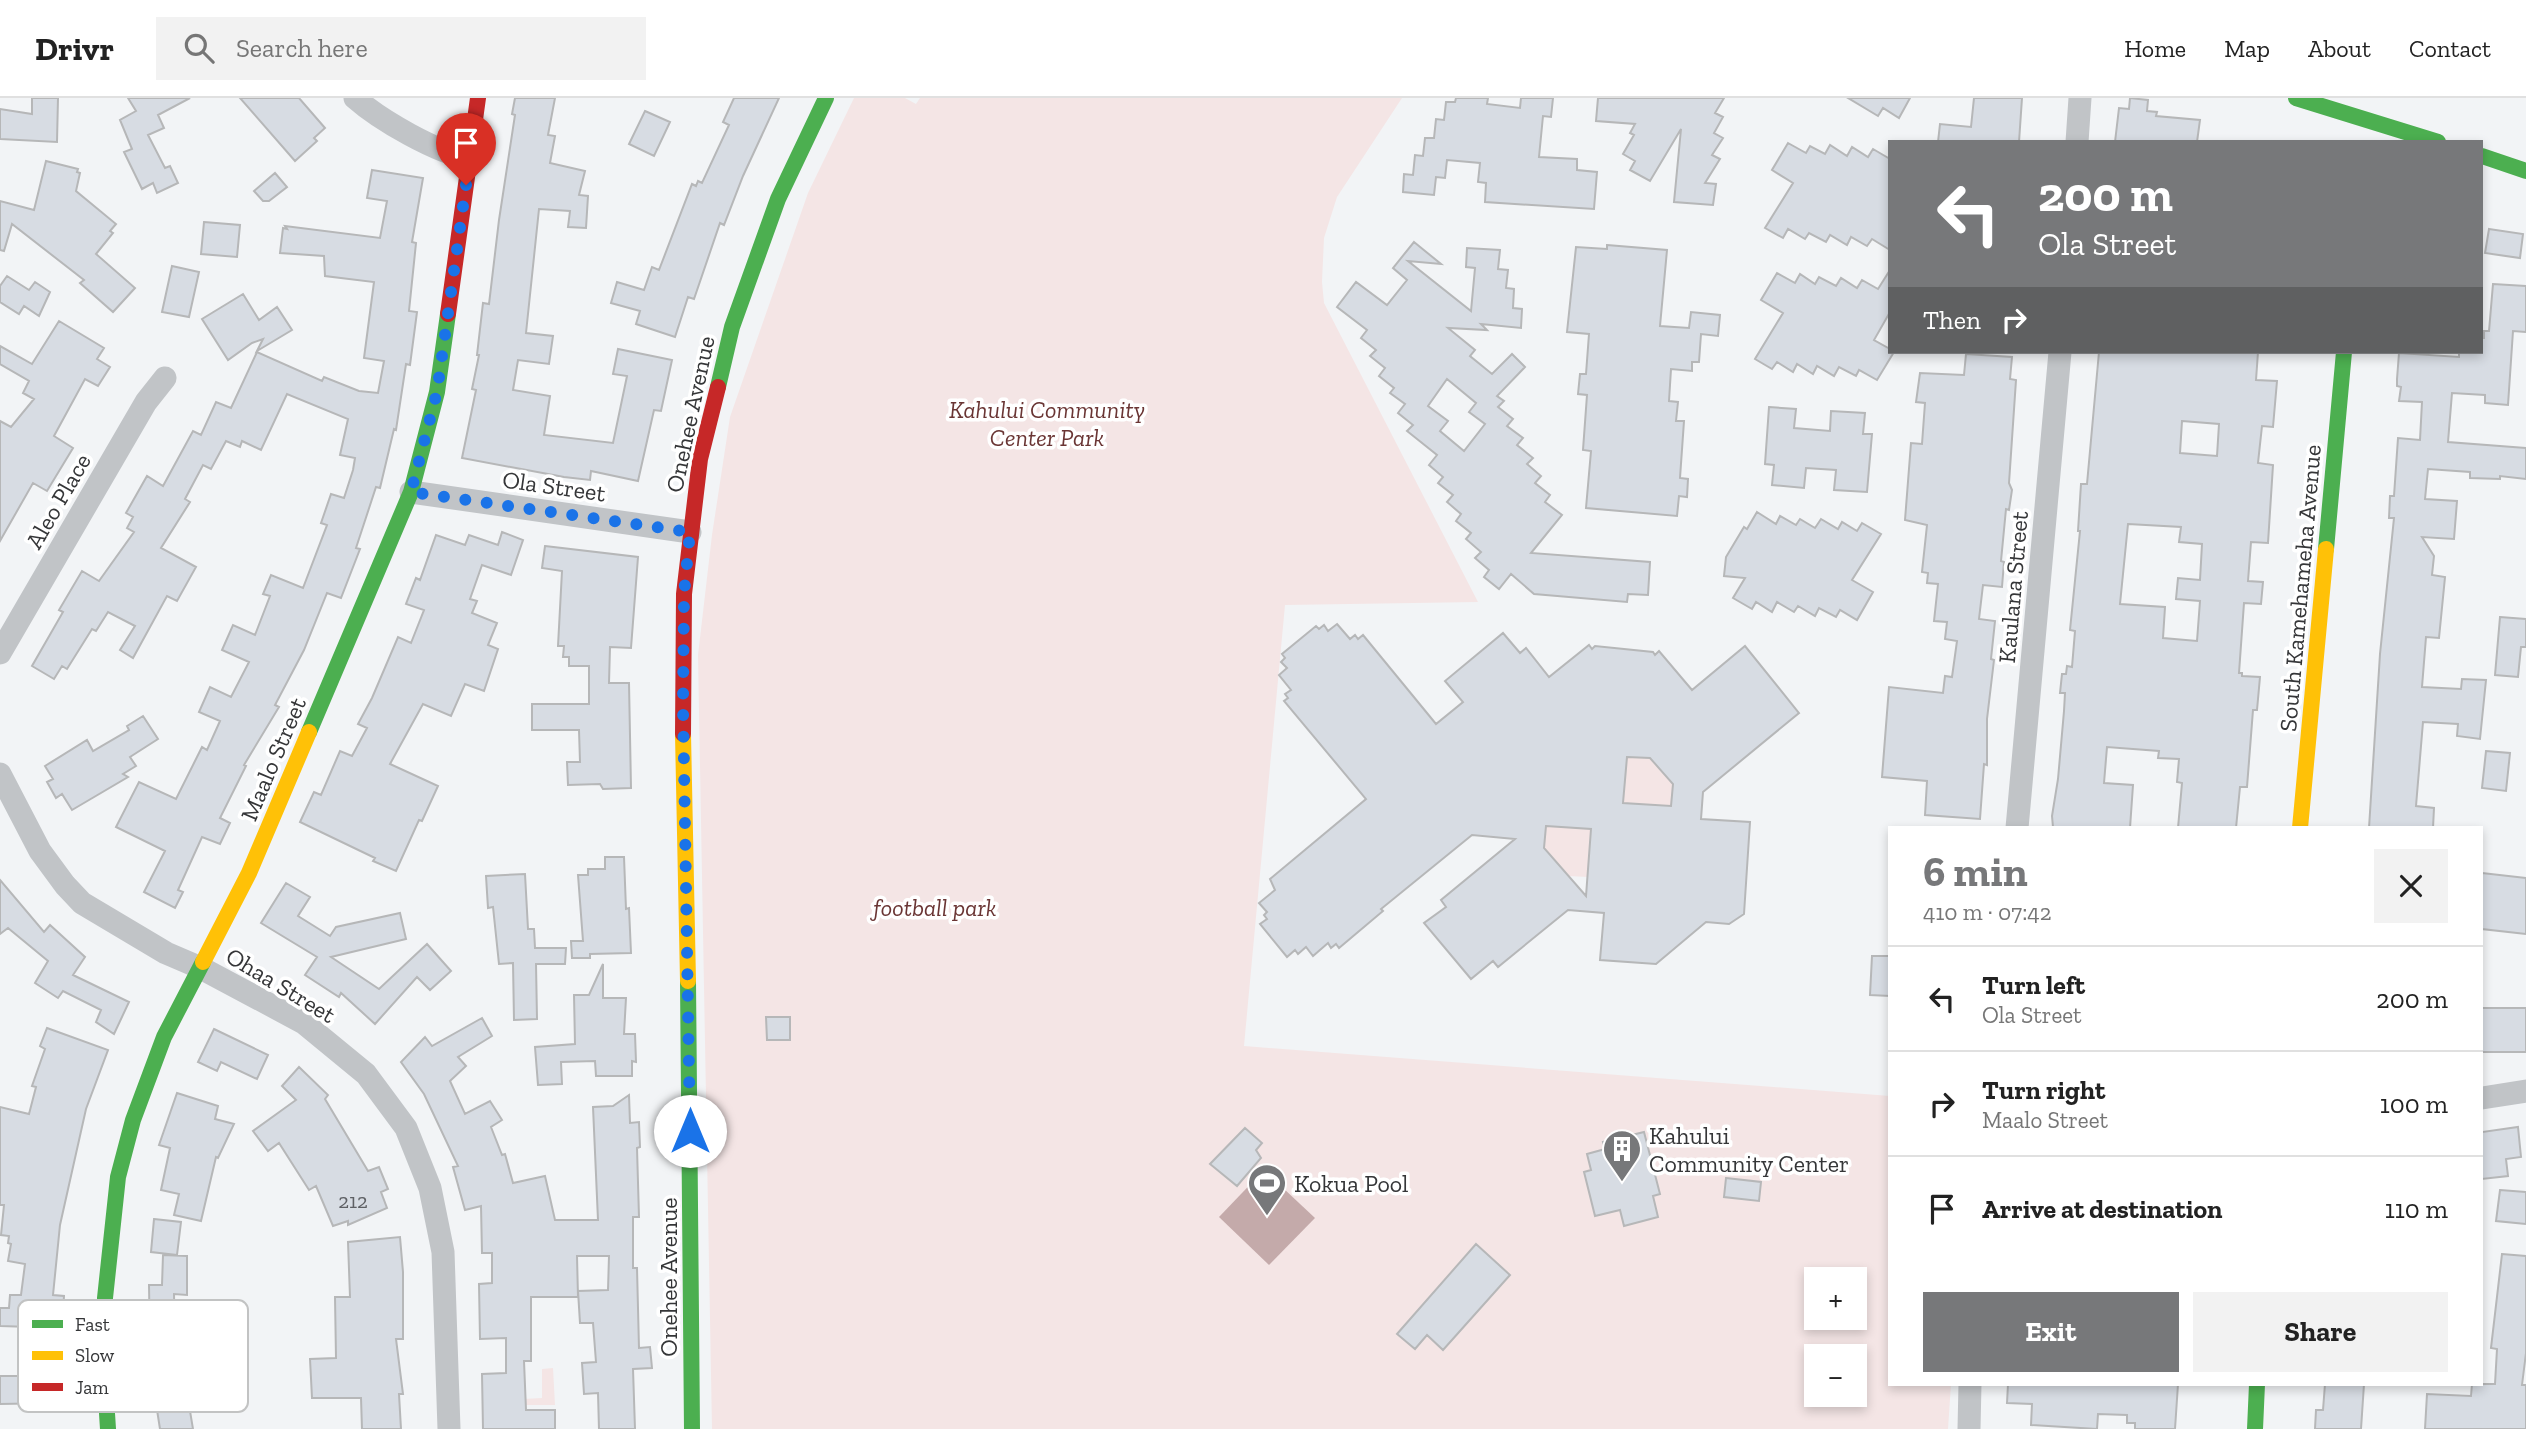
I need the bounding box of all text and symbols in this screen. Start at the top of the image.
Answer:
search box [156,17,646,80]
text: Drivr [35,29,114,68]
icon: search [180,29,218,67]
text: Search here [236,32,368,64]
text: Home [2124,34,2186,63]
text: Map [2224,34,2270,63]
text: About [2308,34,2371,63]
text: Contact [2409,34,2491,63]
pin [436,113,496,185]
icon: arrive [447,124,485,162]
text: 200 m [2038,165,2173,224]
icon: left [1923,168,2014,259]
text: Ola Street [2038,225,2177,263]
icon: right [1995,301,2033,339]
text: Then [1923,304,1981,336]
street label: Onehee Avenue [659,333,721,495]
park label: Kahului Community Center Park [949,395,1145,452]
street label: South Kamehameha Avenue [2273,443,2327,733]
street label: Aleo Place [19,448,97,554]
street label: Ola Street [501,464,608,508]
street label: Kaulana Street [1992,510,2034,664]
street label: Maalo Street [234,693,312,825]
text: 6 min [1923,846,2028,897]
button: close [2374,849,2448,923]
park label: football park [870,893,997,922]
text: 410 m · 07:42 [1923,898,2052,926]
street label: Ohaa Street [221,941,341,1029]
text: Turn left [1982,969,2085,1001]
icon: left [1923,980,1961,1018]
text: 200 m [2376,983,2448,1015]
text: Ola Street [1982,1001,2082,1029]
text: Turn right [1982,1074,2105,1106]
icon: right [1923,1085,1961,1123]
text: 100 m [2380,1088,2448,1120]
position arrow [653,1094,727,1168]
text: Maalo Street [1982,1106,2108,1134]
place label: Kahului Community Center [1649,1121,1849,1178]
building icon: Kahului Community Center [1601,1128,1643,1183]
sports icon: Kokua Pool [1246,1162,1288,1217]
place label: Kokua Pool [1294,1169,1408,1198]
house number: 212 [338,1188,368,1213]
icon: arrive [1923,1190,1961,1228]
text: Arrive at destination [1982,1193,2222,1225]
text: 110 m [2385,1193,2448,1225]
street label: Onehee Avenue [654,1197,683,1357]
map controls [1804,1267,1867,1407]
button: + [1804,1267,1867,1330]
button: Exit [1923,1292,2179,1372]
button: Share [2193,1292,2448,1372]
legend [18,1300,248,1412]
text: Fast [75,1313,110,1336]
text: Slow [75,1344,115,1367]
button: − [1804,1344,1867,1407]
text: Jam [75,1376,109,1399]

